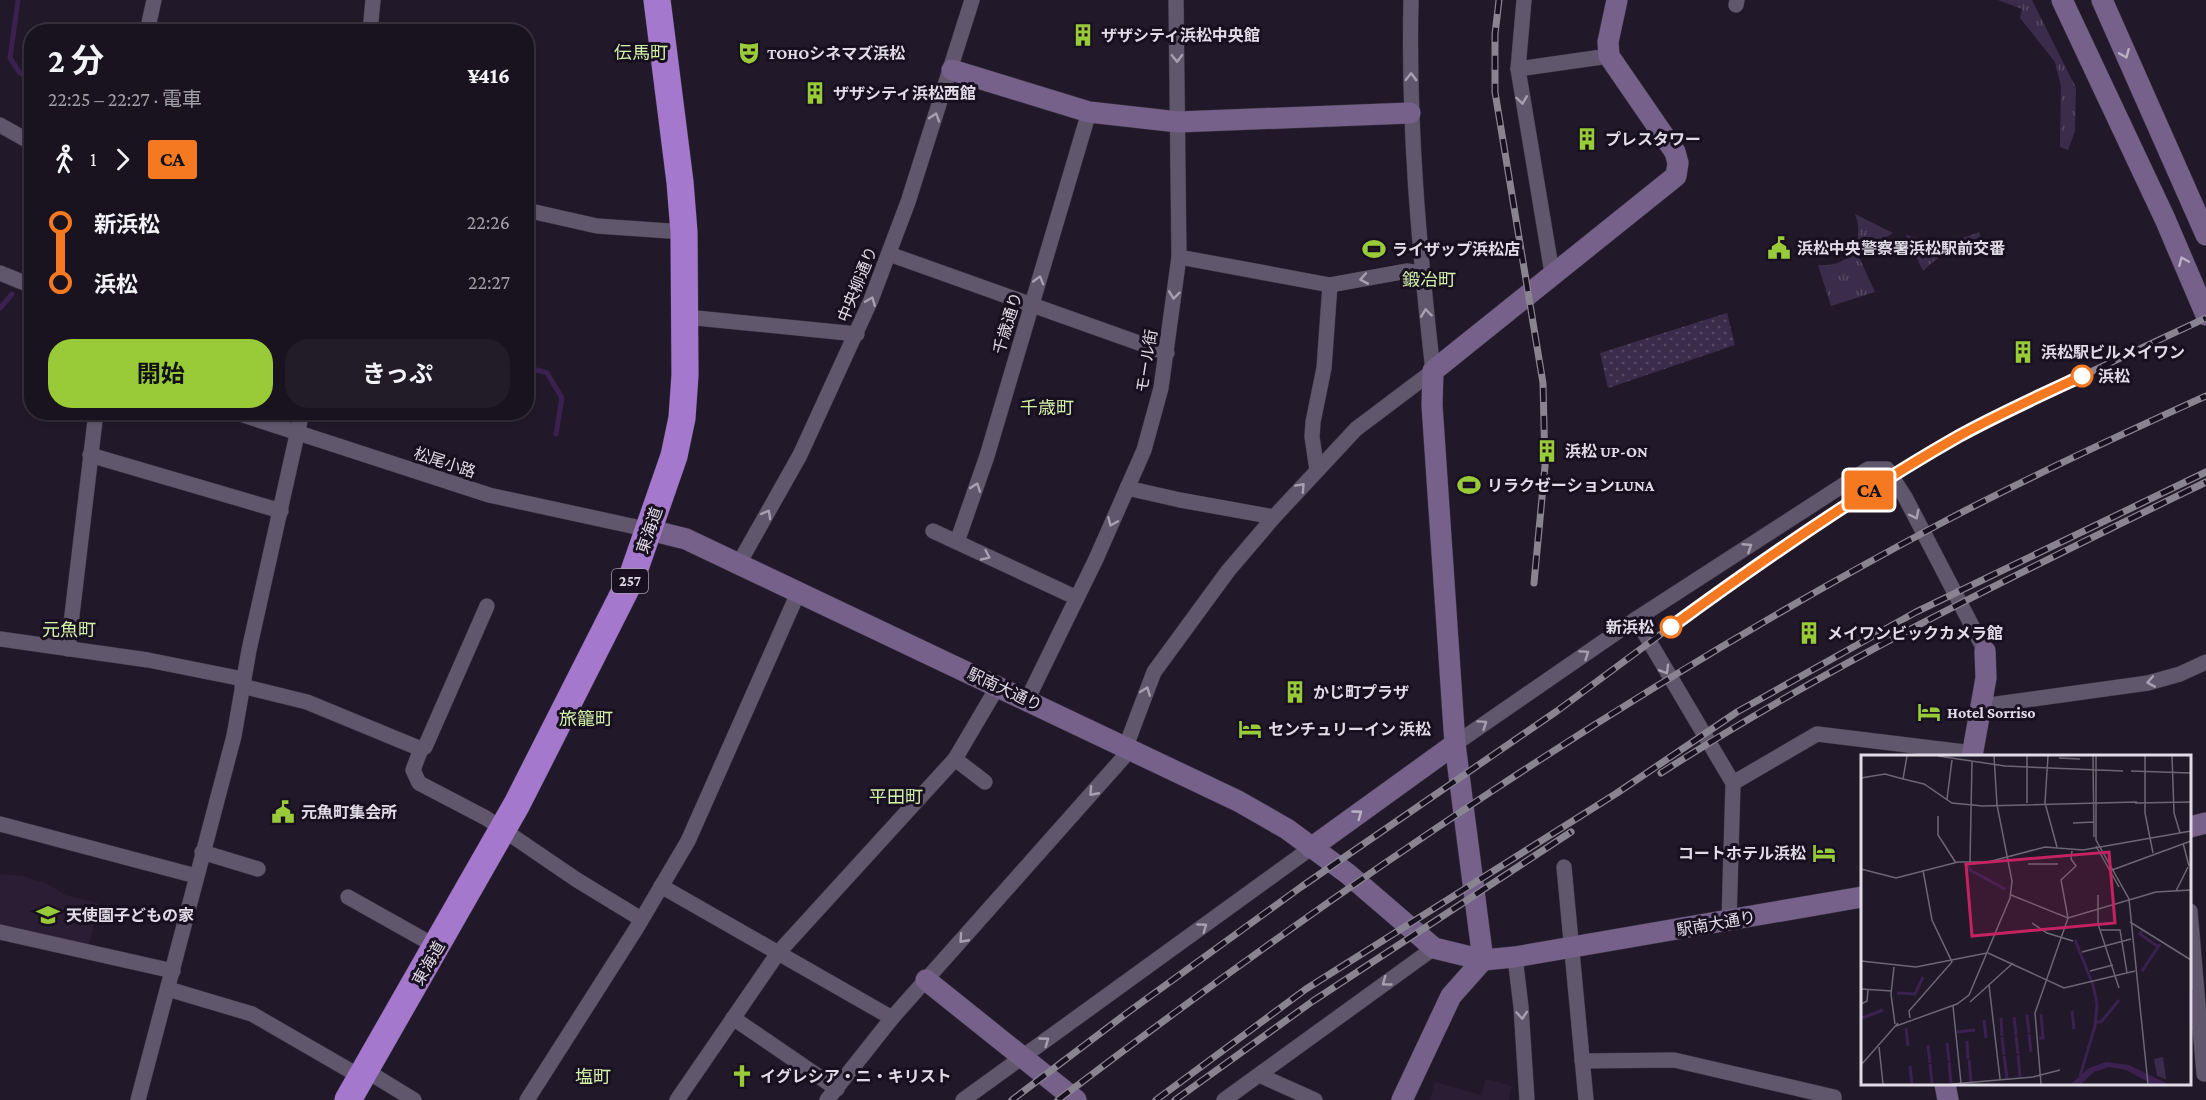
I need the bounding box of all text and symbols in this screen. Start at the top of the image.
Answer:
building icon: ザザシティ浜松中央館 [1070,22,1096,48]
place label: ザザシティ浜松中央館 [1101,27,1260,44]
theatre icon: TOHOシネマズ浜松 [736,40,762,66]
text: 2 分 [48,42,104,79]
district label: 伝馬町 [614,43,668,63]
place label: TOHOシネマズ浜松 [767,45,905,62]
one-way arrow [2118,47,2130,58]
one-way arrow [1171,54,1183,63]
text: ¥416 [467,63,510,88]
one-way arrow [1404,72,1417,81]
building icon: ザザシティ浜松西館 [802,80,828,106]
place label: ザザシティ浜松西館 [833,85,976,102]
text: 22:25 – 22:27 · 電車 [48,88,202,110]
one-way arrow [1516,95,1528,105]
one-way arrow [927,112,940,123]
building icon: プレスタワー [1574,126,1600,152]
place label: プレスタワー [1605,131,1701,148]
icon: walk [48,143,81,176]
icon: forward [106,143,139,176]
text: CA [160,147,185,171]
text: 1 [90,148,97,170]
text: 22:26 [467,211,510,233]
text: 新浜松 [94,212,160,237]
public building icon: 浜松中央警察署浜松駅前交番 [1766,235,1792,261]
sports icon: ライザップ浜松店 [1361,236,1387,262]
place label: 浜松中央警察署浜松駅前交番 [1797,240,2005,257]
place label: ライザップ浜松店 [1392,241,1520,258]
street label: 中央柳通り [835,244,880,324]
one-way arrow [2178,257,2190,268]
district label: 鍛冶町 [1402,270,1456,290]
text: 22:27 [468,271,510,293]
text: 浜松 [94,272,138,297]
one-way arrow [1359,272,1369,284]
one-way arrow [1032,275,1044,286]
street label: 千歳通り [990,290,1025,356]
one-way arrow [1168,291,1181,300]
one-way arrow [864,296,876,307]
one-way arrow [1420,308,1433,317]
street label: モール街 [1133,328,1160,394]
button: 開始 [48,339,273,408]
button: きっぷ [285,339,510,408]
building icon: 浜松駅ビルメイワン [2010,339,2036,365]
place label: 浜松駅ビルメイワン [2041,344,2185,361]
marker: 浜松 [2071,365,2093,387]
place label: 浜松 [2098,368,2130,385]
district label: 千歳町 [1020,398,1074,418]
building icon: 浜松 UP-ON [1534,438,1560,464]
place label: 浜松 UP-ON [1565,443,1648,460]
street label: 松尾小路 [412,445,478,480]
line badge: CA [1842,470,1896,510]
sports icon: リラクゼーションLUNA [1456,472,1482,498]
place label: リラクゼーションLUNA [1487,477,1655,494]
text: CA [1856,478,1882,502]
one-way arrow [969,482,982,493]
one-way arrow [1294,483,1305,494]
street label: 東海道 [634,505,665,556]
one-way arrow [1907,508,1919,519]
one-way arrow [760,510,771,520]
one-way arrow [1107,516,1119,527]
one-way arrow [1741,543,1752,554]
one-way arrow [979,548,990,560]
road number: 257 [612,569,648,593]
marker: 新浜松 [1660,616,1682,638]
place label: 新浜松 [1606,619,1654,636]
district label: 元魚町 [42,620,96,640]
building icon: メイワンビックカメラ館 [1796,620,1822,646]
place label: メイワンビックカメラ館 [1827,625,2003,642]
one-way arrow [1578,650,1589,661]
one-way arrow [1658,664,1670,674]
street label: 駅南大通り [965,665,1045,714]
one-way arrow [2147,675,2157,688]
building icon: かじ町プラザ [1282,679,1308,705]
place label: かじ町プラザ [1313,684,1409,701]
one-way arrow [1139,686,1151,697]
hotel icon: Hotel Sorriso [1916,699,1942,725]
place label: Hotel Sorriso [1947,704,2036,721]
district label: 旅籠町 [559,709,613,729]
hotel icon: センチュリーイン 浜松 [1237,716,1263,742]
one-way arrow [1477,720,1488,731]
place label: センチュリーイン 浜松 [1268,721,1431,738]
inset map [1861,755,2191,1085]
one-way arrow [1089,786,1100,796]
district label: 平田町 [869,787,923,807]
public building icon: 元魚町集会所 [270,799,296,825]
place label: 元魚町集会所 [301,803,397,821]
one-way arrow [1352,810,1363,821]
hotel icon: コートホテル浜松 [1811,840,1837,866]
place label: コートホテル浜松 [1678,845,1806,862]
school or university icon: 天使園子どもの家 [35,902,61,928]
place label: 天使園子どもの家 [66,907,194,924]
street label: 駅南大通り [1675,908,1757,939]
one-way arrow [1196,923,1207,934]
one-way arrow [959,932,970,942]
street label: 東海道 [409,938,448,988]
one-way arrow [1382,975,1393,986]
one-way arrow [1515,1010,1528,1019]
one-way arrow [1038,1037,1049,1048]
church icon: イグレシア・ニ・キリスト [729,1063,755,1089]
district label: 塩町 [575,1067,611,1087]
place label: イグレシア・ニ・キリスト [760,1067,952,1085]

